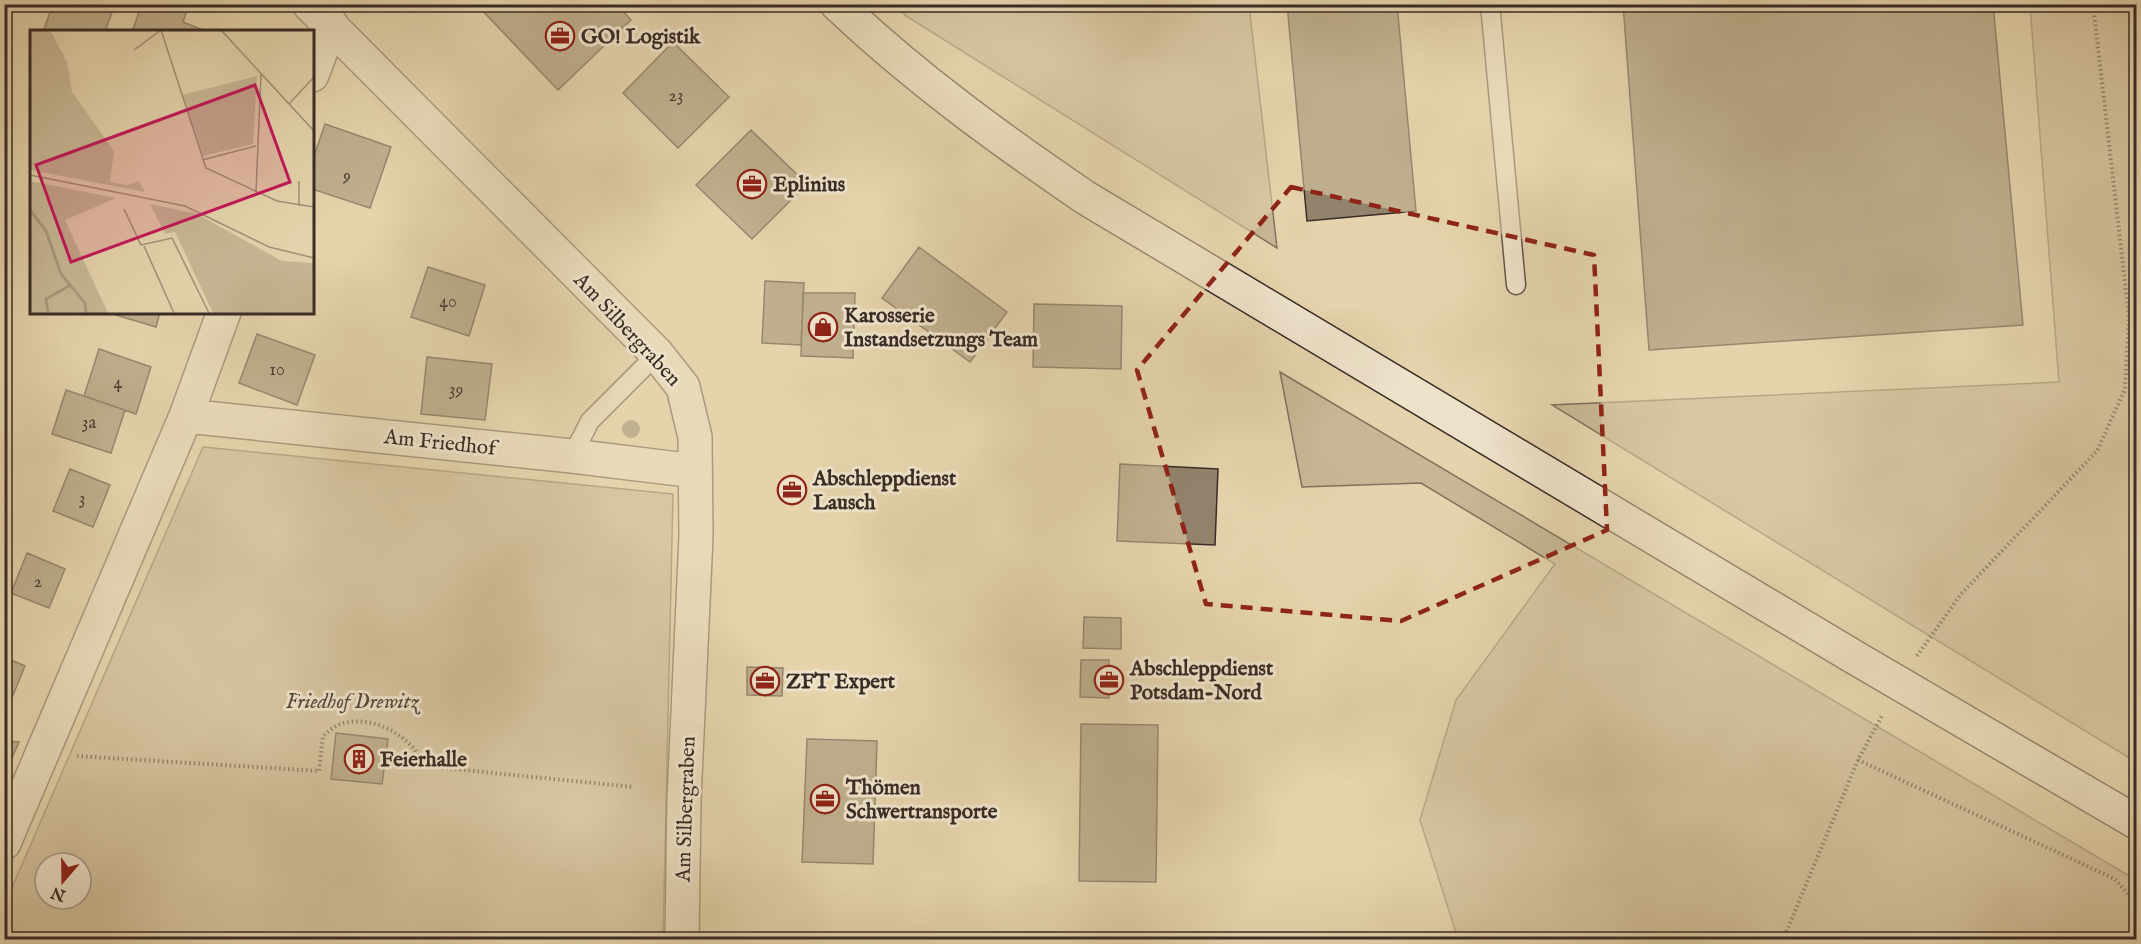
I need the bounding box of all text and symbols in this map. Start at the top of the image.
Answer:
office icon: GO! Logistik [544,20,576,52]
place label: GO! Logistik [581,24,701,51]
inset map [30,30,314,314]
house number: 23 [668,85,684,108]
house number: 9 [342,165,351,188]
office icon: Eplinius [736,168,768,200]
place label: Eplinius [773,172,845,199]
street label: Am Silbergraben [567,267,687,393]
house number: 40 [439,291,457,314]
place label: Karosserie Instandsetzungs Team [844,303,1039,354]
shop icon: Karosserie Instandsetzungs Team [807,311,839,343]
house number: 10 [269,359,285,382]
house number: 4 [114,372,123,395]
house number: 39 [449,379,463,402]
house number: 3a [82,412,96,435]
street label: Am Friedhof [382,424,500,463]
place label: Abschleppdienst Lausch [812,466,957,517]
office icon: Abschleppdienst Lausch [776,474,808,506]
house number: 3 [79,488,85,511]
house number: 2 [34,571,42,594]
place label: Abschleppdienst Potsdam-Nord [1129,656,1274,707]
office icon: Abschleppdienst Potsdam-Nord [1093,664,1125,696]
office icon: ZFT Expert [749,665,781,697]
place label: ZFT Expert [786,669,896,696]
park label: Friedhof Drewitz [286,689,420,716]
street label: Am Silbergraben [670,736,703,883]
building icon: Feierhalle [343,743,375,775]
place label: Feierhalle [380,747,467,774]
place label: Thömen Schwertransporte [845,775,998,826]
office icon: Thömen Schwertransporte [809,783,841,815]
north arrow [33,851,93,911]
text: N [48,881,69,905]

